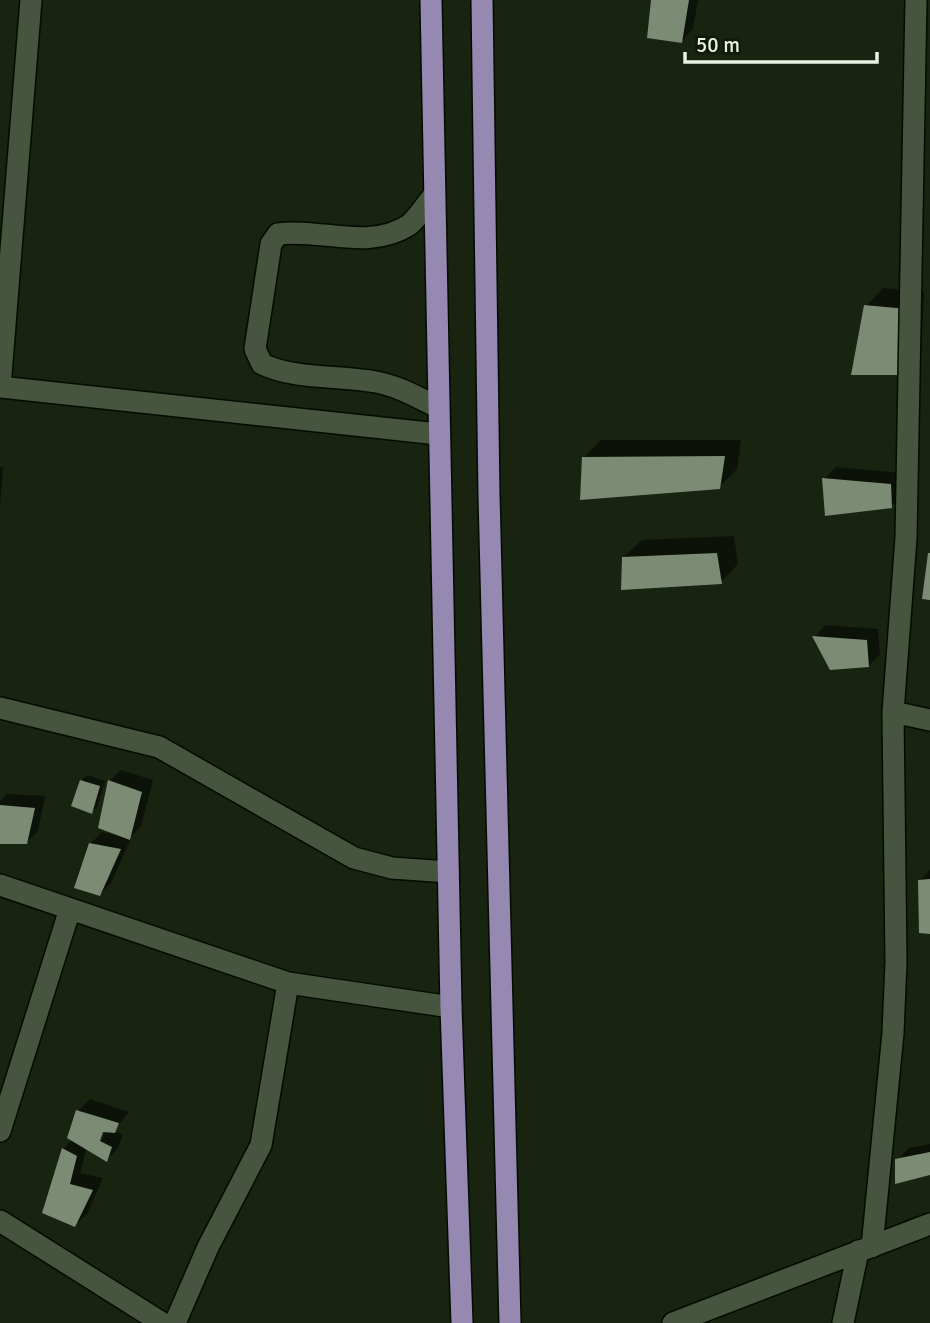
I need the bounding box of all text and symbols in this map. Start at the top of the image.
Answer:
scale bar [685,21,878,65]
text: 50 m [696,32,740,58]

